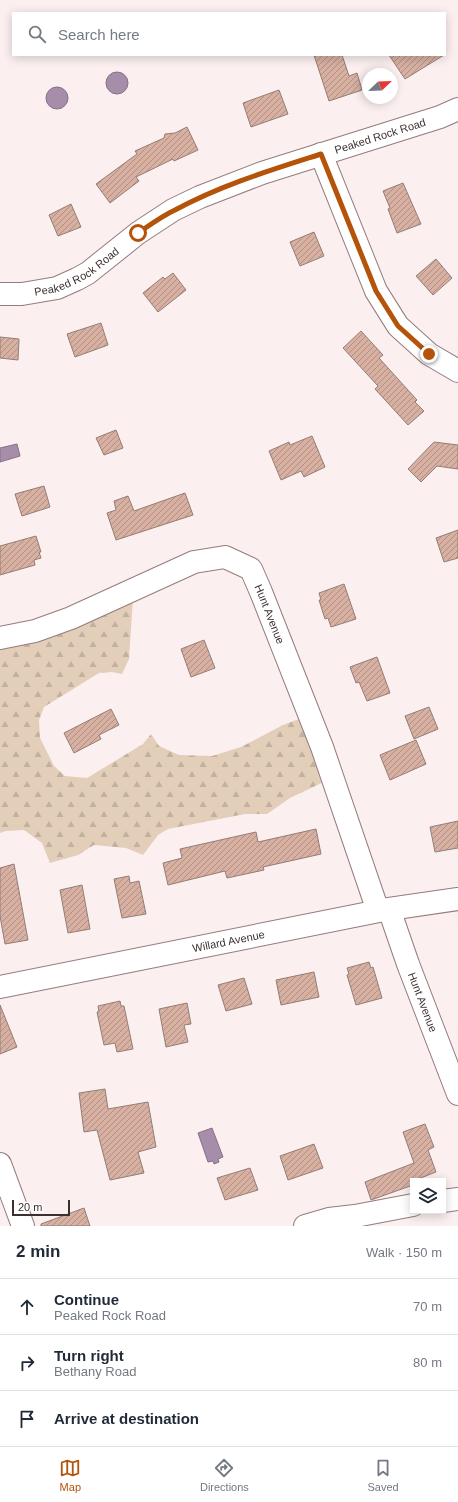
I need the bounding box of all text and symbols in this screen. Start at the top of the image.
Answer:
search box [12,12,446,56]
icon: search [26,23,48,45]
text: Search here [58,26,140,43]
north arrow [362,68,398,104]
street label: Peaked Rock Road [333,116,427,156]
route start [129,224,147,242]
street label: Peaked Rock Road [33,245,121,298]
route end [420,345,438,363]
street label: Hunt Avenue [252,583,287,646]
street label: Willard Avenue [191,928,266,954]
street label: Hunt Avenue [406,971,440,1034]
map controls [410,1178,446,1214]
button: layers [410,1178,446,1214]
scale bar [12,1198,70,1217]
text: 20 m [18,1201,42,1213]
text: 2 min [16,1242,60,1261]
text: Walk · 150 m [366,1245,442,1260]
text: Continue [54,1291,119,1308]
icon: ahead [16,1296,38,1318]
text: 70 m [413,1299,442,1314]
text: Peaked Rock Road [54,1308,166,1323]
text: Turn right [54,1347,124,1364]
icon: right [16,1352,38,1374]
text: 80 m [413,1355,442,1370]
text: Bethany Road [54,1364,136,1379]
icon: arrive [16,1408,38,1430]
text: Arrive at destination [54,1410,199,1427]
tab: Map [59,1457,81,1493]
tab: Directions [200,1457,249,1493]
tab: Saved [367,1457,399,1493]

